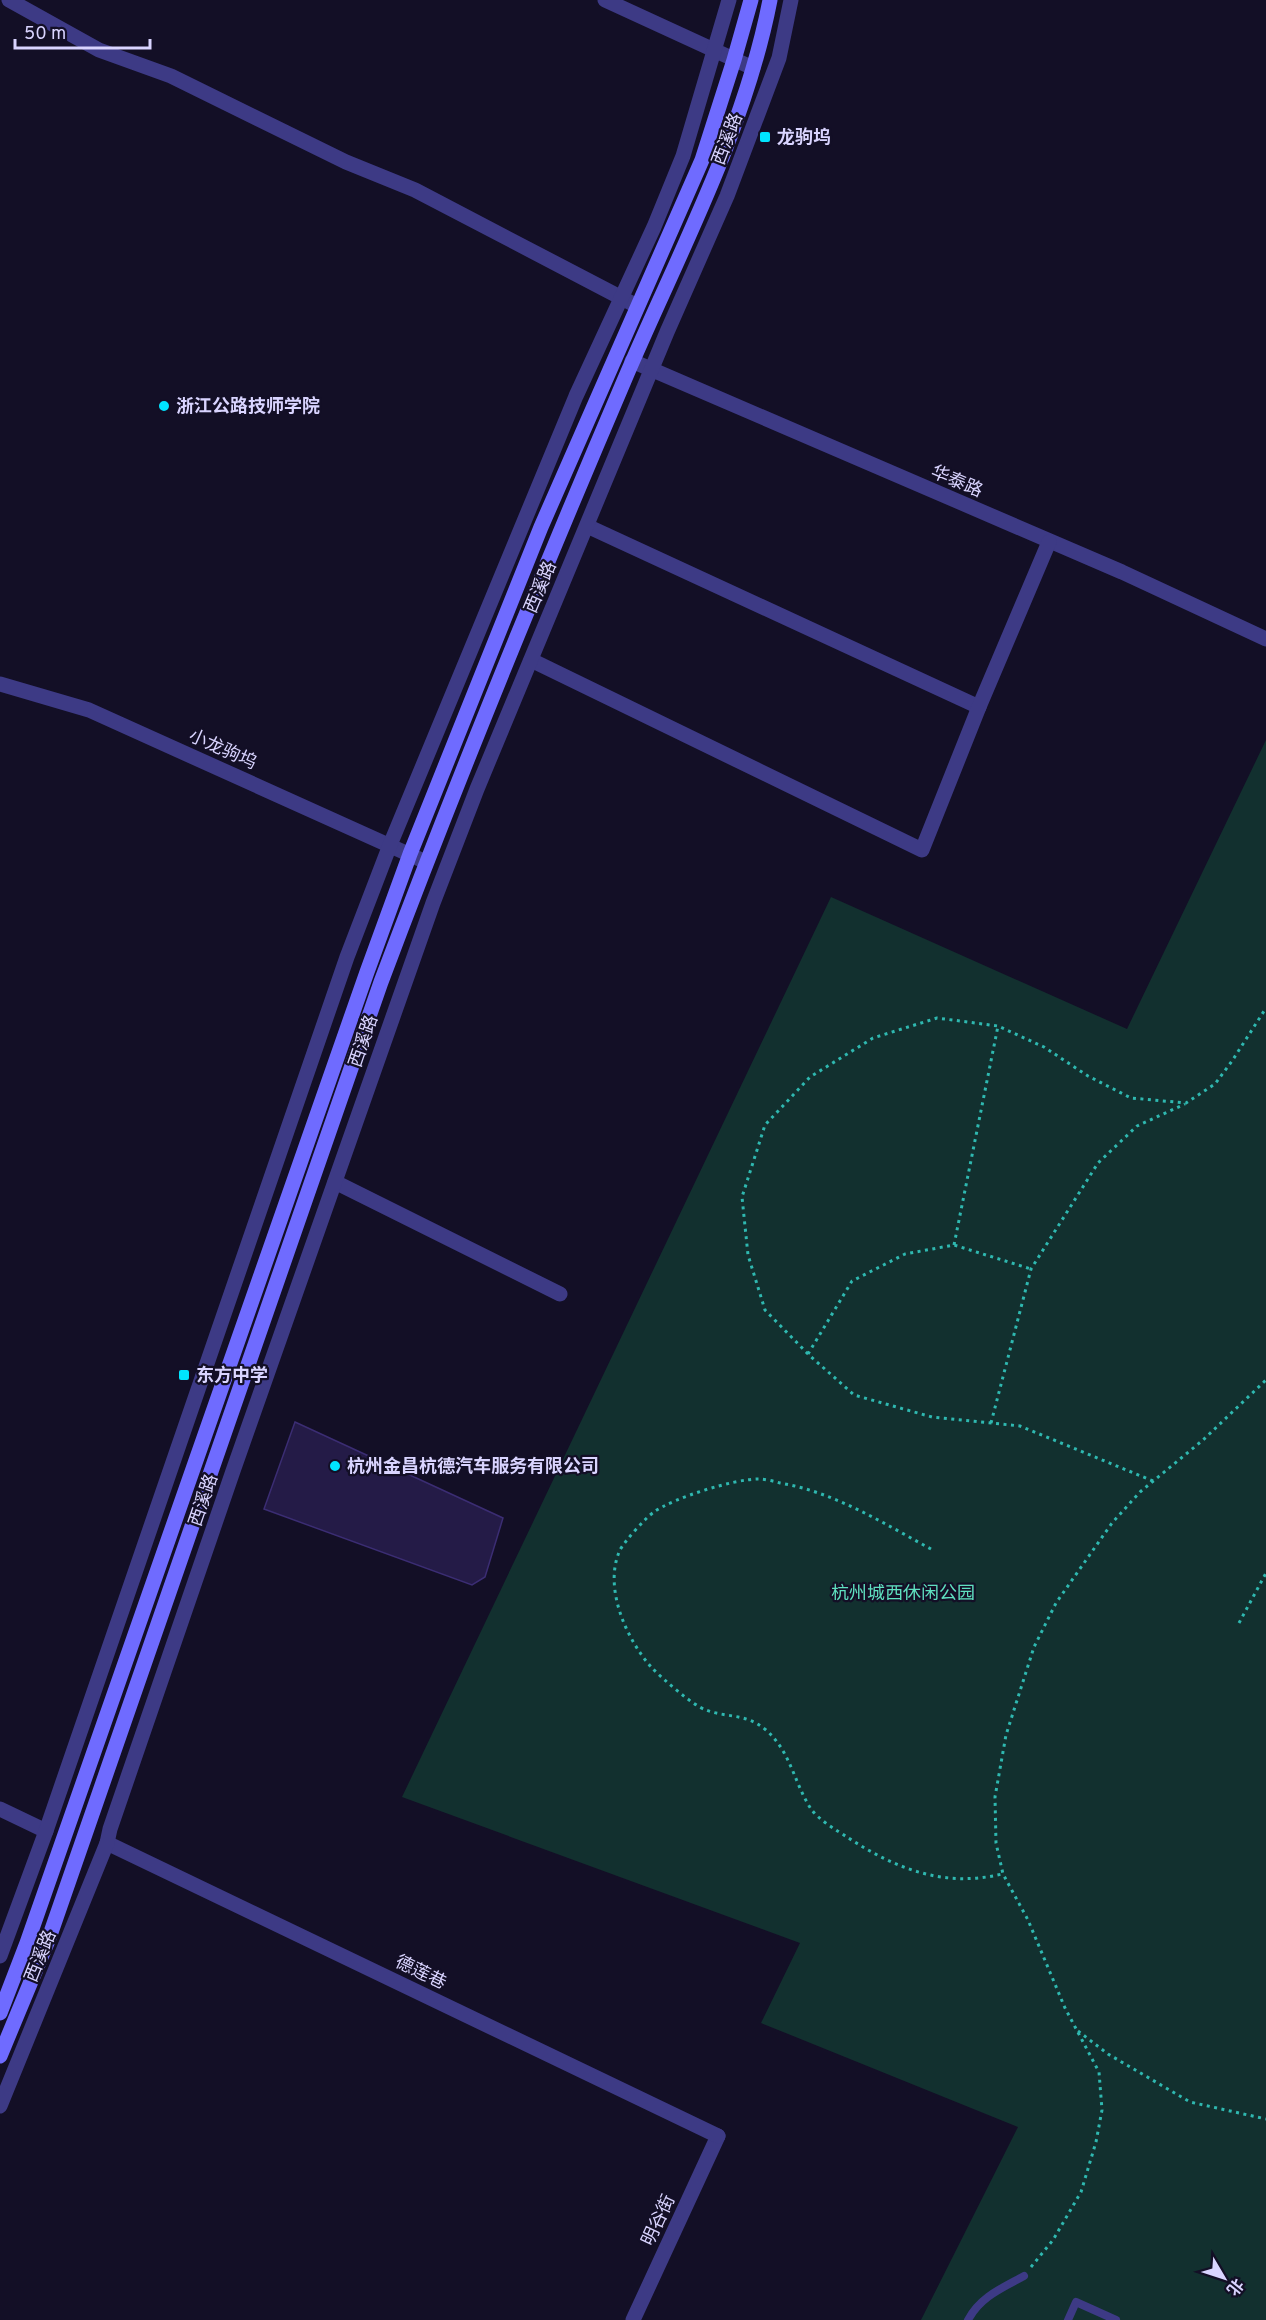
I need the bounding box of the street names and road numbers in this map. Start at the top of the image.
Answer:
street label: 西溪路 [708,110,749,169]
street label: 华泰路 [927,461,986,504]
street label: 西溪路 [520,558,563,617]
street label: 小龙驹坞 [185,725,260,776]
street label: 西溪路 [345,1012,384,1071]
street label: 西溪路 [185,1471,224,1530]
street label: 西溪路 [21,1927,62,1986]
street label: 德莲巷 [391,1951,450,1996]
street label: 明谷街 [638,2191,681,2250]

